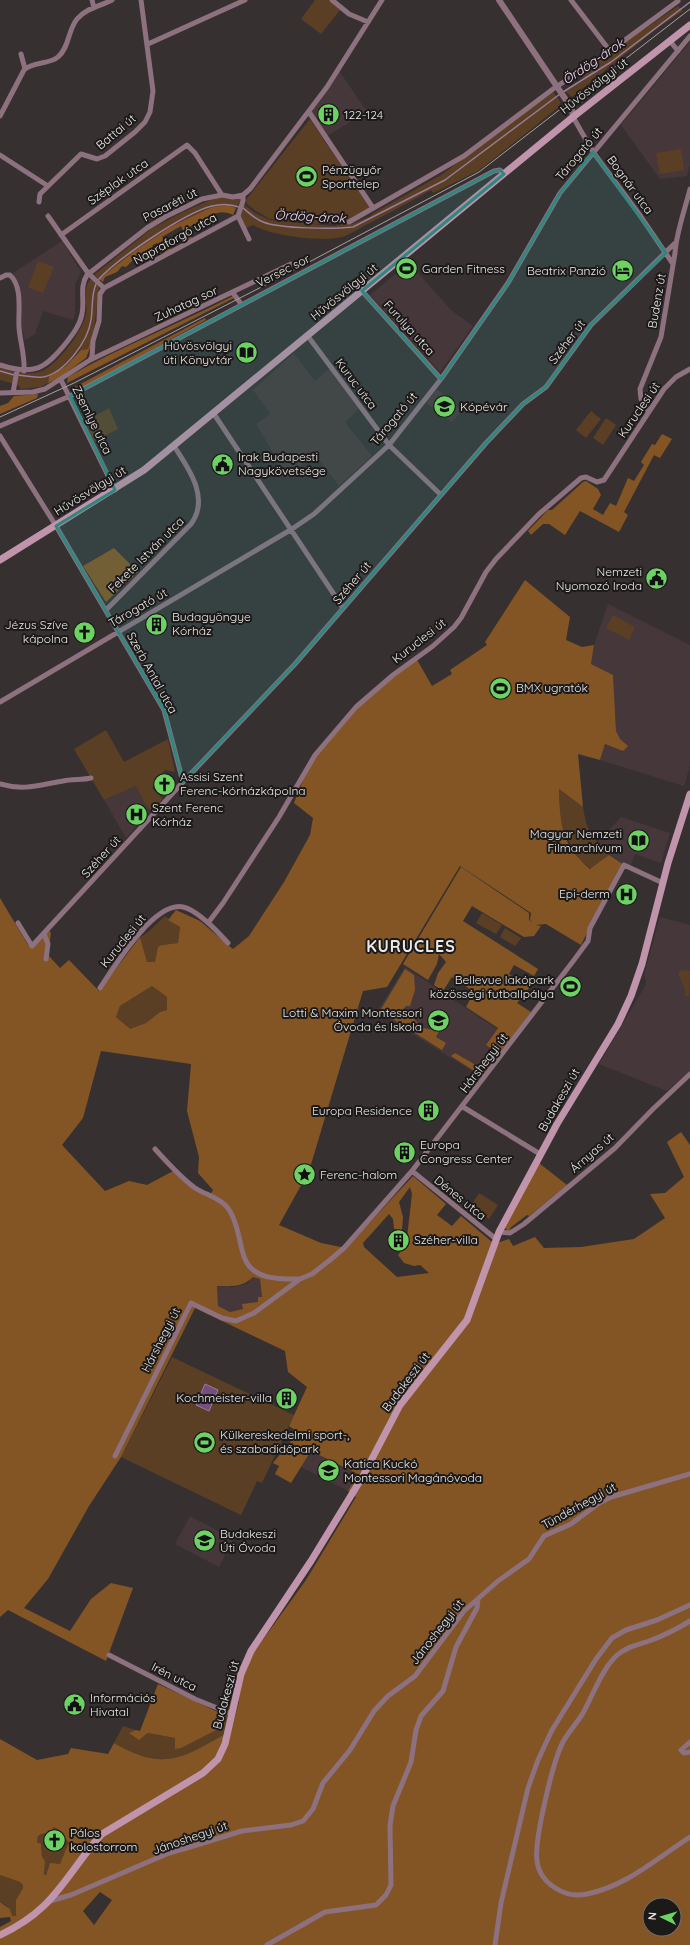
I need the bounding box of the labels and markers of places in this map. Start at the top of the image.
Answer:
building icon: 122-124 [315,102,341,128]
place label: 122-124 [344,107,383,122]
place label: Pénzügyőr Sporttelep [322,162,382,191]
sports icon: Pénzügyőr Sporttelep [294,164,320,190]
sports icon: Garden Fitness [393,256,419,282]
hotel icon: Beatrix Panzió [609,258,635,284]
place label: Garden Fitness [422,261,505,276]
place label: Beatrix Panzió [527,263,606,278]
place label: Hűvösvölgyi úti Könyvtár [163,338,232,367]
library icon: Hűvösvölgyi úti Könyvtár [234,340,260,366]
school or university icon: Kópévár [431,394,457,420]
place label: Kópévár [460,399,508,414]
place label: Irak Budapesti Nagykövetsége [238,449,326,478]
public building icon: Irak Budapesti Nagykövetsége [210,451,236,477]
place label: Nemzeti Nyomozó Iroda [556,564,642,593]
public building icon: Nemzeti Nyomozó Iroda [644,566,670,592]
place label: Budagyöngye Kórház [172,609,251,638]
building icon: Budagyöngye Kórház [144,611,170,637]
place label: Jézus Szíve kápolna [5,617,68,646]
church icon: Jézus Szíve kápolna [71,619,97,645]
sports icon: BMX ugratók [487,675,513,701]
place label: BMX ugratók [516,680,588,695]
place label: Assisi Szent Ferenc-kórházkápolna [180,769,306,798]
church icon: Assisi Szent Ferenc-kórházkápolna [151,771,177,797]
place label: Szent Ferenc Kórház [152,800,223,829]
hospital icon: Szent Ferenc Kórház [123,802,149,828]
place label: Magyar Nemzeti Filmarchívum [530,826,622,855]
library icon: Magyar Nemzeti Filmarchívum [625,828,651,854]
hospital icon: Epi-derm [613,881,639,907]
place label: Epi-derm [559,886,610,901]
place label: Bellevue lakópark közösségi futballpálya [430,972,554,1001]
sports icon: Bellevue lakópark közösségi futballpálya [557,974,583,1000]
place label: Lotti & Maxim Montessori Óvoda és Iskola [283,1005,422,1034]
school or university icon: Lotti & Maxim Montessori Óvoda és Iskola [425,1007,451,1033]
building icon: Europa Residence [415,1098,441,1124]
place label: Europa Residence [312,1103,412,1118]
place label: Europa Congress Center [420,1137,513,1166]
building icon: Europa Congress Center [392,1139,418,1165]
place icon: Ferenc-halom [291,1162,317,1188]
place label: Ferenc-halom [320,1167,397,1182]
building icon: Széher-villa [385,1227,411,1253]
place label: Széher-villa [414,1232,478,1247]
building icon: Kochmeister-villa [274,1385,300,1411]
place label: Kochmeister-villa [176,1390,272,1405]
place label: Külkereskedelmi sport-, és szabadidőpark [220,1427,350,1456]
sports icon: Külkereskedelmi sport-, és szabadidőpark [192,1429,218,1455]
place label: Katica Kuckó Montessori Magánóvoda [344,1456,482,1485]
school or university icon: Katica Kuckó Montessori Magánóvoda [316,1458,342,1484]
place label: Budakeszi Úti Óvoda [220,1526,276,1555]
school or university icon: Budakeszi Úti Óvoda [191,1528,217,1554]
place label: Információs Hivatal [90,1690,156,1719]
public building icon: Információs Hivatal [62,1692,88,1718]
place label: Pálos kolostorrom [70,1825,137,1854]
church icon: Pálos kolostorrom [41,1827,67,1853]

